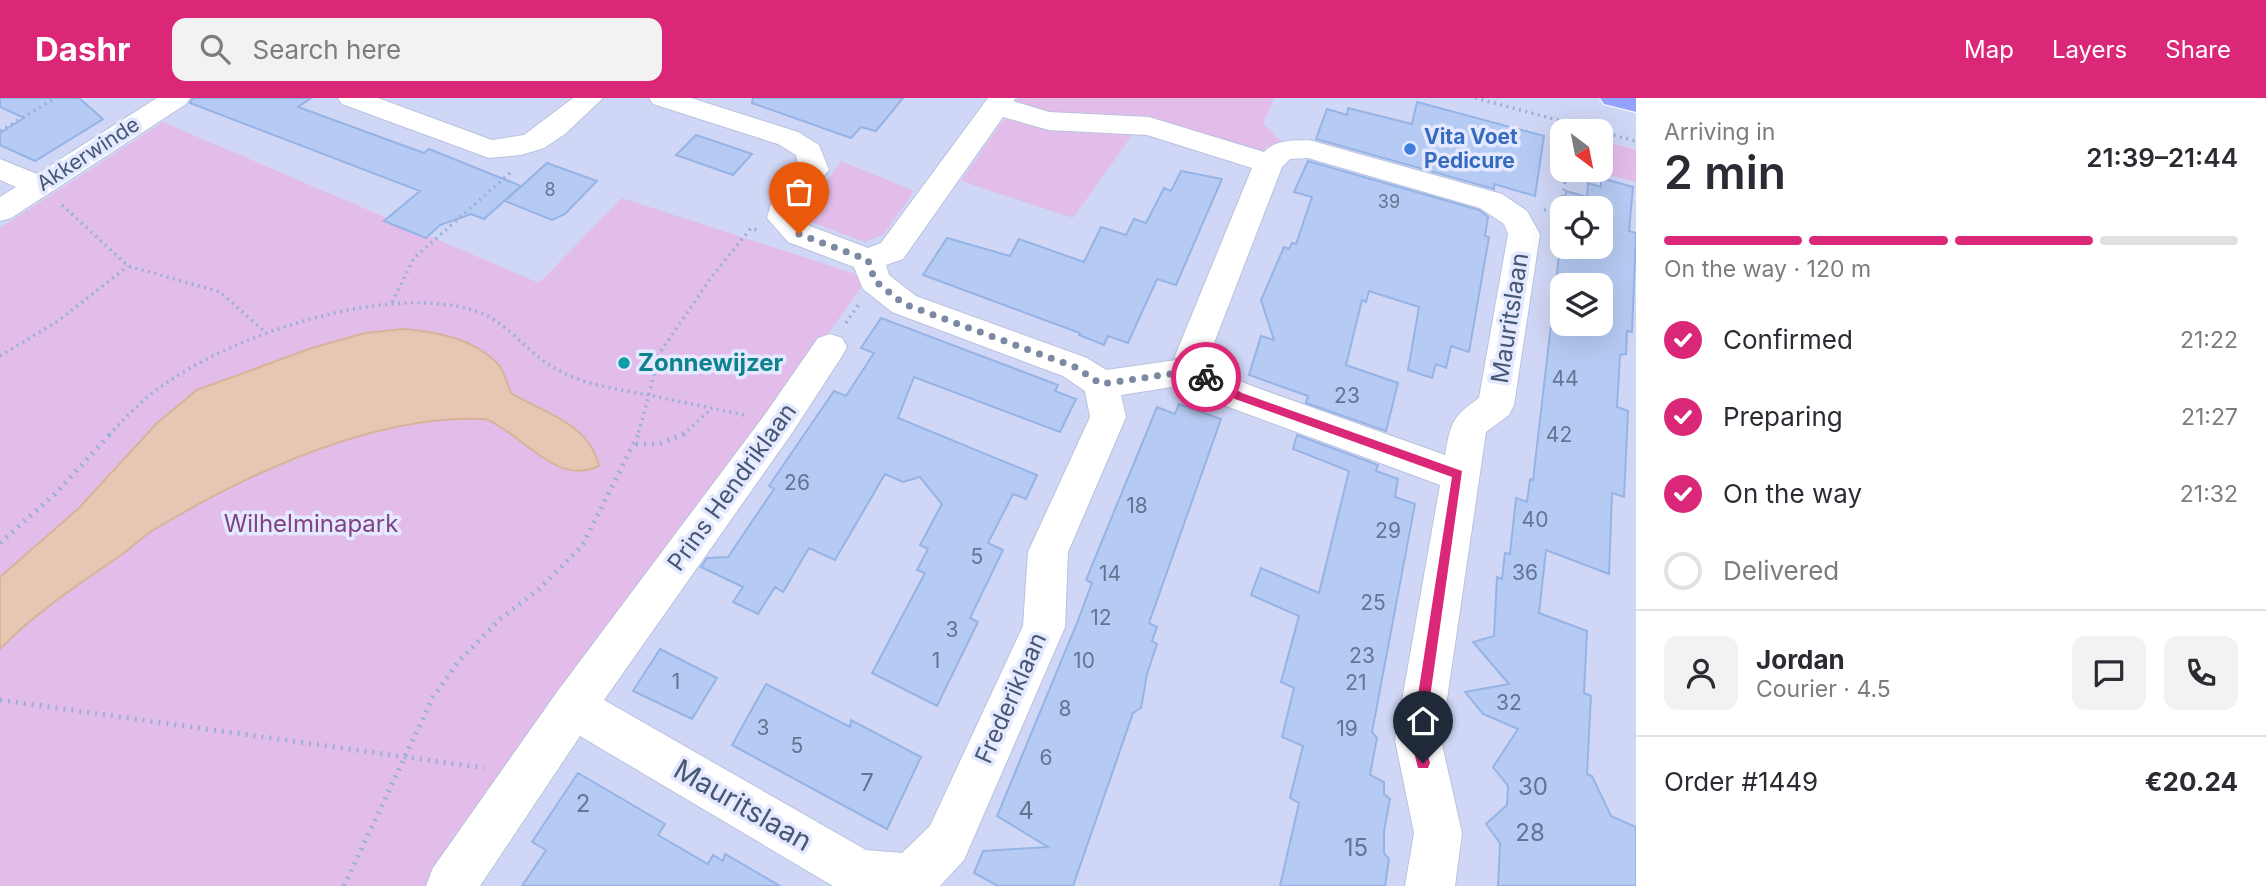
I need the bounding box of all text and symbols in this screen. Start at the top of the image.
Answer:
search box [172,18,662,81]
text: Dashr [35,29,130,69]
icon: search [196,30,234,68]
text: Search here [252,34,401,65]
text: Map [1964,35,2014,64]
text: Layers [2052,35,2127,64]
text: Share [2165,35,2231,64]
street label: Akkerwinde [32,111,144,196]
text: Arriving in [1664,118,1775,146]
north arrow [1550,119,1614,182]
map controls [1550,119,1613,336]
place label: Vita Voet Pedicure [1424,124,1518,173]
marker: Vita Voet Pedicure [1402,141,1418,157]
text: 21:39–21:44 [2086,142,2238,173]
text: 2 min [1664,144,1786,200]
pin [769,162,829,234]
icon: bag [780,173,818,211]
house number: 8 [544,179,556,200]
house number: 39 [1378,191,1400,212]
button: locate [1550,196,1613,259]
street label: Mauritslaan [1485,251,1534,385]
text: On the way · 120 m [1664,255,1871,283]
button: layers [1550,273,1613,336]
icon: check [1664,321,1702,359]
text: Confirmed [1723,324,1853,355]
text: 21:22 [2180,326,2238,354]
courier [1171,342,1241,412]
place label: Zonnewijzer [638,348,783,377]
marker: Zonnewijzer [616,355,632,371]
icon: bike [1187,358,1225,396]
house number: 44 [1551,366,1579,391]
house number: 23 [1334,383,1360,408]
street label: Prins Hendriklaan [661,397,802,576]
icon: check [1664,398,1702,436]
text: Preparing [1723,401,1843,432]
text: 21:27 [2181,403,2238,431]
house number: 42 [1546,422,1572,447]
house number: 26 [784,470,810,495]
icon: check [1664,475,1702,513]
text: On the way [1723,478,1862,509]
text: 21:32 [2180,480,2238,508]
house number: 18 [1126,493,1148,518]
house number: 40 [1522,507,1548,532]
park label: Wilhelminapark [224,509,398,538]
house number: 29 [1375,518,1401,543]
house number: 5 [971,544,983,569]
text: Delivered [1723,555,1839,586]
house number: 36 [1512,560,1538,585]
house number: 14 [1099,561,1121,586]
house number: 25 [1360,590,1386,615]
house number: 12 [1090,605,1112,630]
house number: 3 [946,617,958,642]
street label: Frederiklaan [969,628,1052,768]
button: person [1664,636,1738,710]
button: chat [2072,636,2146,710]
button: phone [2164,636,2238,710]
house number: 23 [1349,643,1375,668]
text: Jordan [1756,644,1845,675]
house number: 1 [932,648,940,673]
house number: 10 [1073,648,1095,673]
house number: 1 [672,669,680,694]
house number: 21 [1345,670,1367,695]
text: Courier · 4.5 [1756,675,1891,703]
house number: 32 [1496,690,1522,715]
pin [1393,691,1453,763]
house number: 8 [1059,696,1072,721]
icon: home [1404,702,1442,740]
house number: 3 [757,715,769,740]
house number: 19 [1336,716,1358,741]
house number: 5 [791,733,803,758]
house number: 6 [1039,745,1053,770]
street label: Mauritslaan [668,752,818,858]
text: Order #1449 [1664,766,1818,797]
text: €20.24 [2145,766,2238,797]
house number: 7 [860,768,874,797]
house number: 30 [1518,772,1548,801]
house number: 2 [576,789,590,818]
house number: 4 [1018,796,1034,825]
house number: 28 [1515,818,1545,847]
house number: 15 [1344,833,1368,862]

